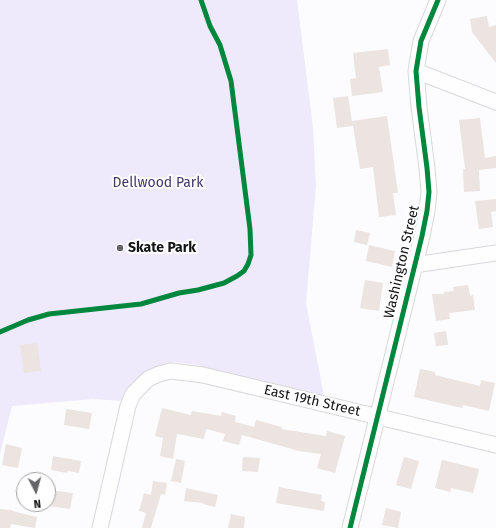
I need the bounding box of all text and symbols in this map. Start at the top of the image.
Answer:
park label: Dellwood Park [113,175,203,191]
street label: Washington Street [381,204,423,320]
place label: Skate Park [128,240,196,256]
marker: Skate Park [115,243,125,253]
street label: East 19th Street [262,382,362,420]
north arrow [16,472,56,512]
text: N [33,497,42,510]

